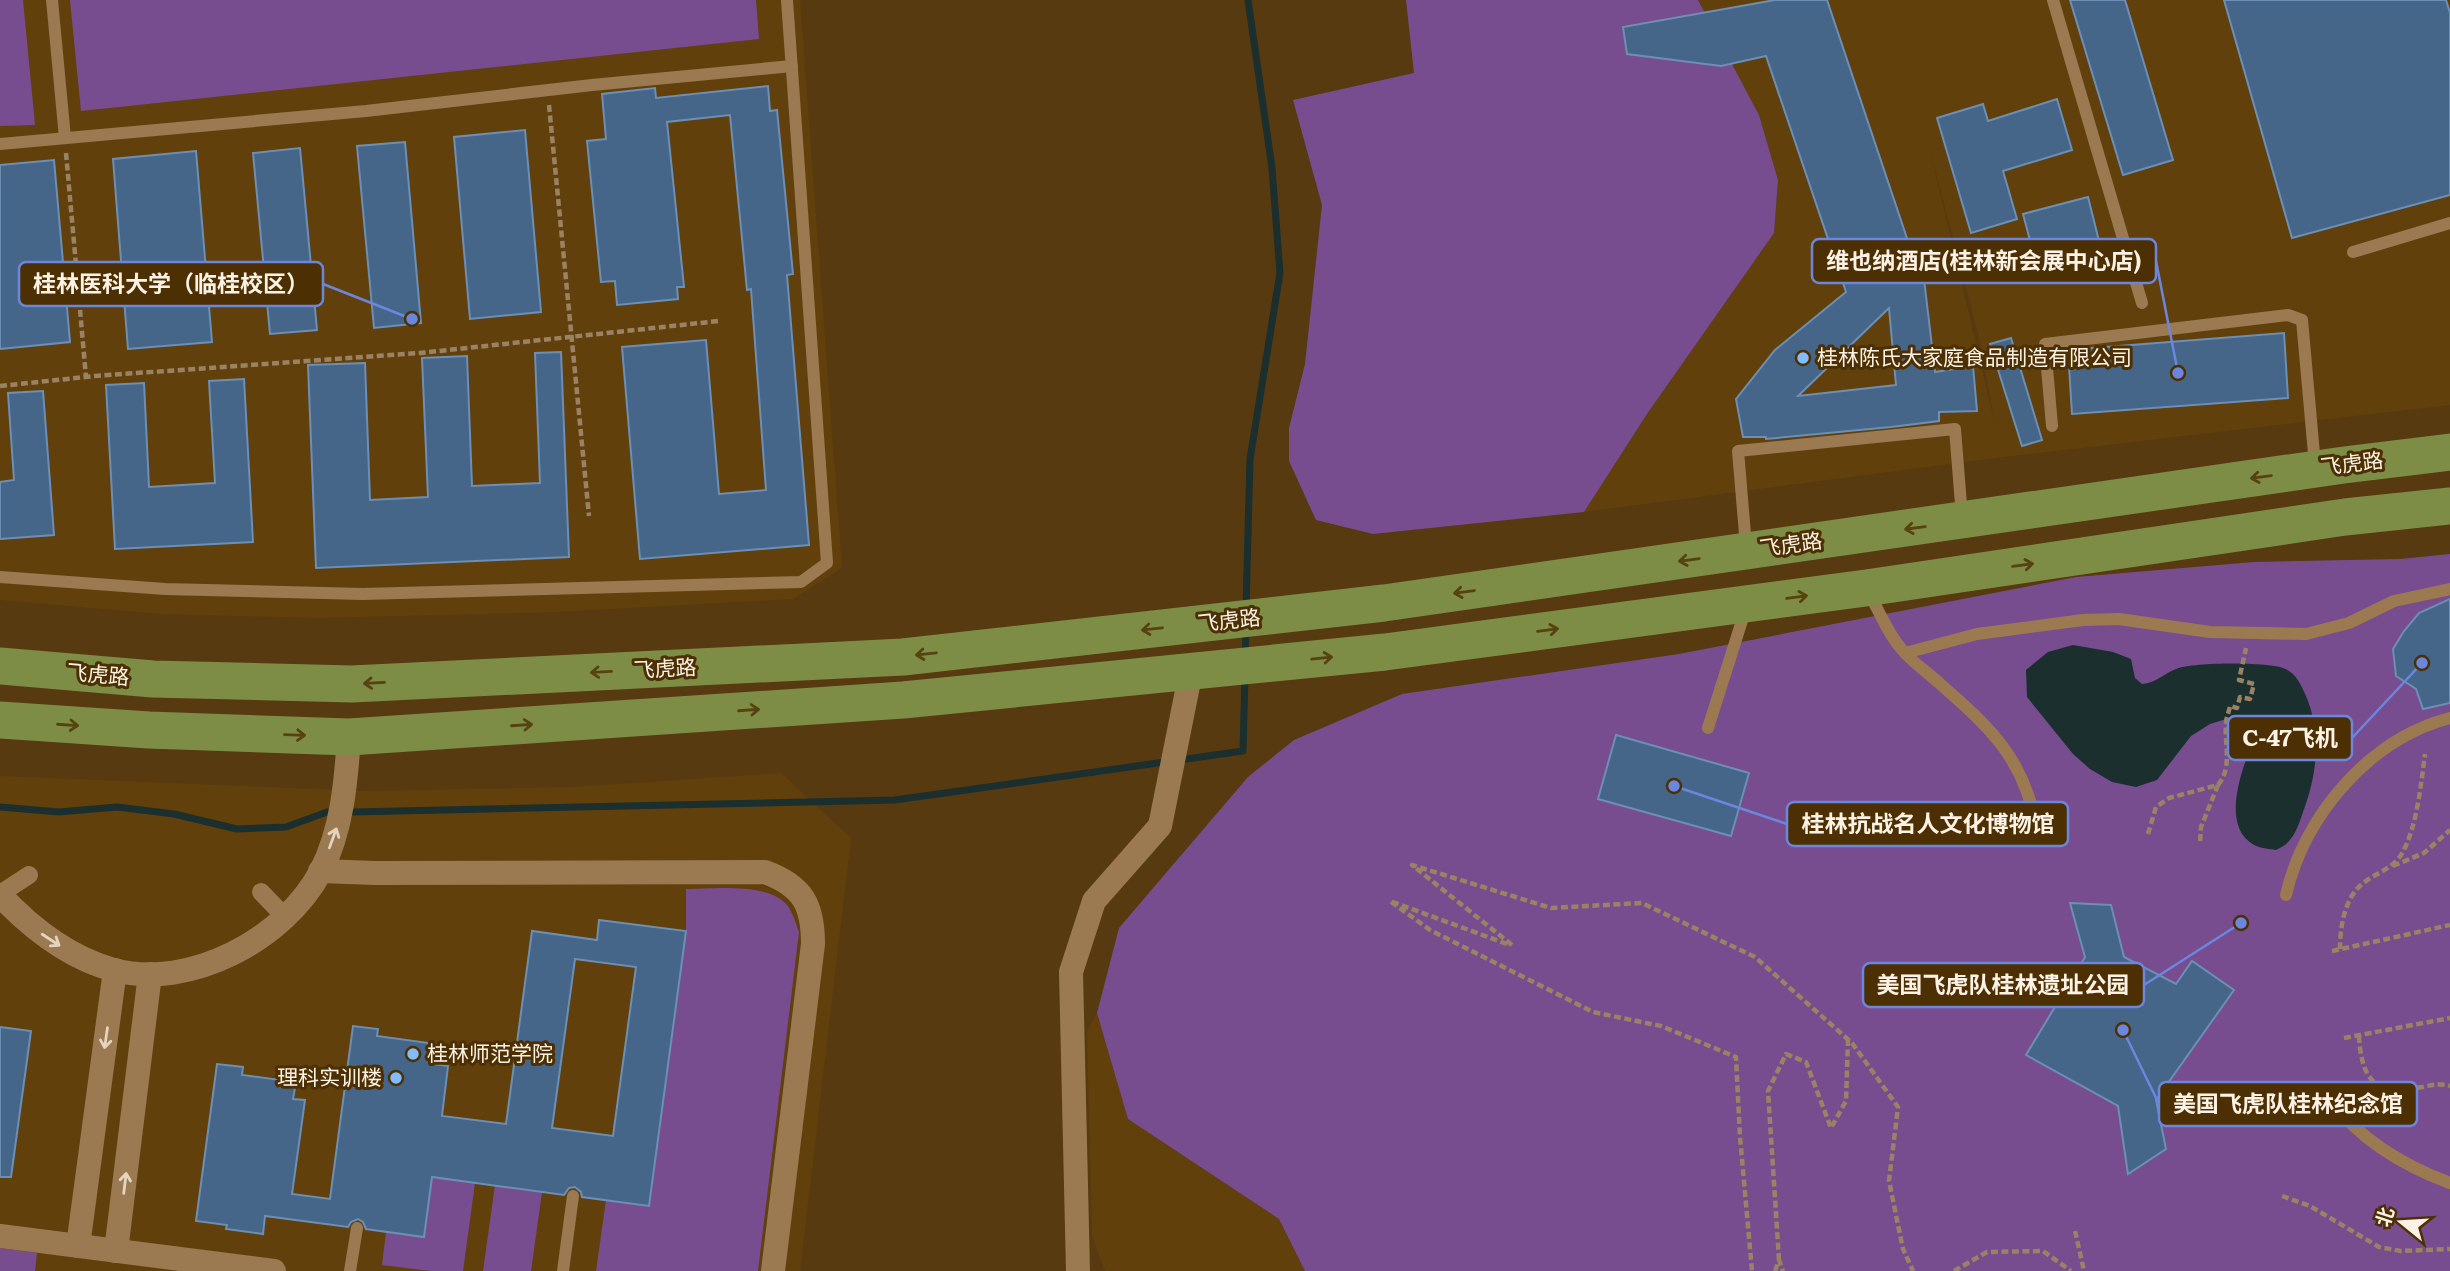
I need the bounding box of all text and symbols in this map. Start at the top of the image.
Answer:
callout: 维也纳酒店(桂林新会展中心店) [1812,239,2156,283]
text: 维也纳酒店(桂林新会展中心店) [1826,242,2142,276]
callout: 桂林医科大学（临桂校区） [19,262,323,306]
text: 桂林医科大学（临桂校区） [33,265,309,299]
place label: 桂林陈氏大家庭食品制造有限公司 [1817,340,2132,371]
marker: 桂林陈氏大家庭食品制造有限公司 [1795,350,1811,366]
street label: 飞虎路 [2319,442,2385,481]
one-way arrow [2250,471,2273,484]
one-way arrow [1904,522,1926,535]
street label: 飞虎路 [1757,523,1824,562]
one-way arrow [1679,554,1701,567]
one-way arrow [2011,558,2034,571]
one-way arrow [1453,586,1476,599]
one-way arrow [1786,591,1808,604]
street label: 飞虎路 [1196,600,1262,637]
one-way arrow [1141,623,1164,636]
one-way arrow [1536,624,1559,637]
one-way arrow [915,648,938,661]
street label: 飞虎路 [633,649,697,684]
one-way arrow [1310,651,1333,664]
street label: 飞虎路 [65,654,131,691]
one-way arrow [590,665,613,678]
one-way arrow [363,676,386,689]
one-way arrow [738,703,760,716]
callout: C-47飞机 [2228,716,2352,760]
one-way arrow [56,718,79,731]
one-way arrow [511,718,533,731]
text: C-47飞机 [2242,719,2338,753]
one-way arrow [284,728,307,742]
callout: 桂林抗战名人文化博物馆 [1787,802,2068,846]
text: 桂林抗战名人文化博物馆 [1802,805,2055,839]
one-way arrow [328,827,340,849]
one-way arrow [41,933,61,947]
callout: 美国飞虎队桂林遗址公园 [1863,963,2144,1007]
text: 美国飞虎队桂林遗址公园 [1877,966,2130,1000]
one-way arrow [99,1026,112,1049]
place label: 桂林师范学院 [427,1036,553,1067]
marker: 桂林师范学院 [405,1046,421,1062]
place label: 理科实训楼 [277,1060,382,1091]
marker: 理科实训楼 [388,1070,404,1086]
callout: 美国飞虎队桂林纪念馆 [2159,1082,2417,1126]
text: 美国飞虎队桂林纪念馆 [2173,1085,2403,1119]
one-way arrow [118,1172,131,1195]
north arrow [2366,1187,2436,1257]
text: 北 [2368,1203,2400,1230]

